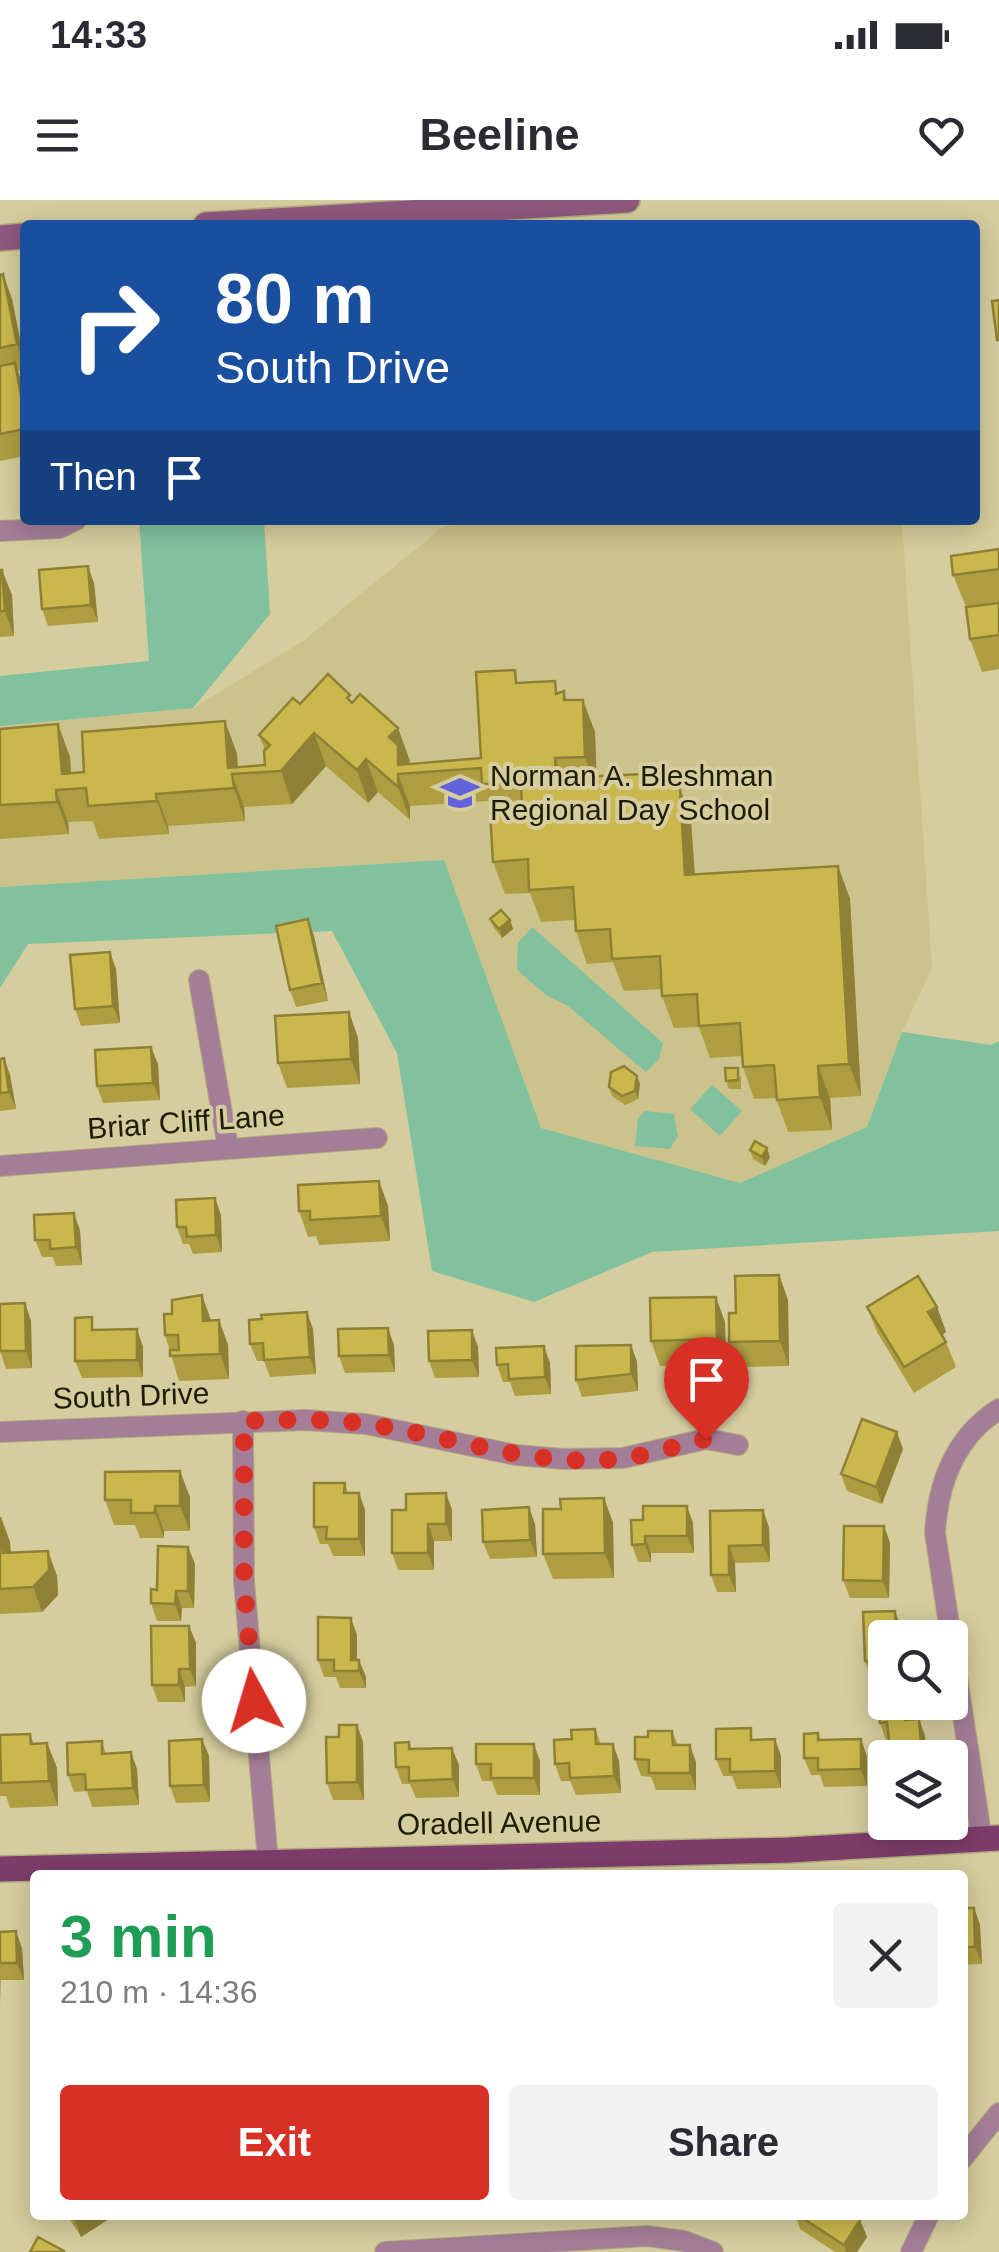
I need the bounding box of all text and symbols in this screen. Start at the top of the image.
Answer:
text: 14:33 [50,14,147,56]
icon: menu [30,108,85,163]
icon: heart [914,108,969,163]
text: Beeline [419,109,580,160]
icon: right [50,260,180,390]
text: 80 m [215,260,375,338]
text: South Drive [215,342,450,393]
icon: arrive [157,450,212,505]
text: Then [50,456,137,498]
place label: Norman A. Bleshman Regional Day School [490,759,773,826]
school or university icon: Norman A. Bleshman Regional Day School [439,772,481,814]
street label: Briar Cliff Lane [86,1098,286,1145]
pin [664,1337,749,1440]
icon: arrive [679,1352,734,1407]
street label: South Drive [52,1376,210,1415]
map controls [868,1620,968,1840]
button: search [868,1620,968,1720]
position arrow [202,1649,306,1753]
button: layers [868,1740,968,1840]
street label: Oradell Avenue [396,1804,602,1841]
text: 3 min [60,1903,217,1970]
button: close [833,1903,938,2008]
text: 210 m · 14:36 [60,1974,257,2010]
button: Exit [60,2085,489,2200]
button: Share [509,2085,938,2200]

